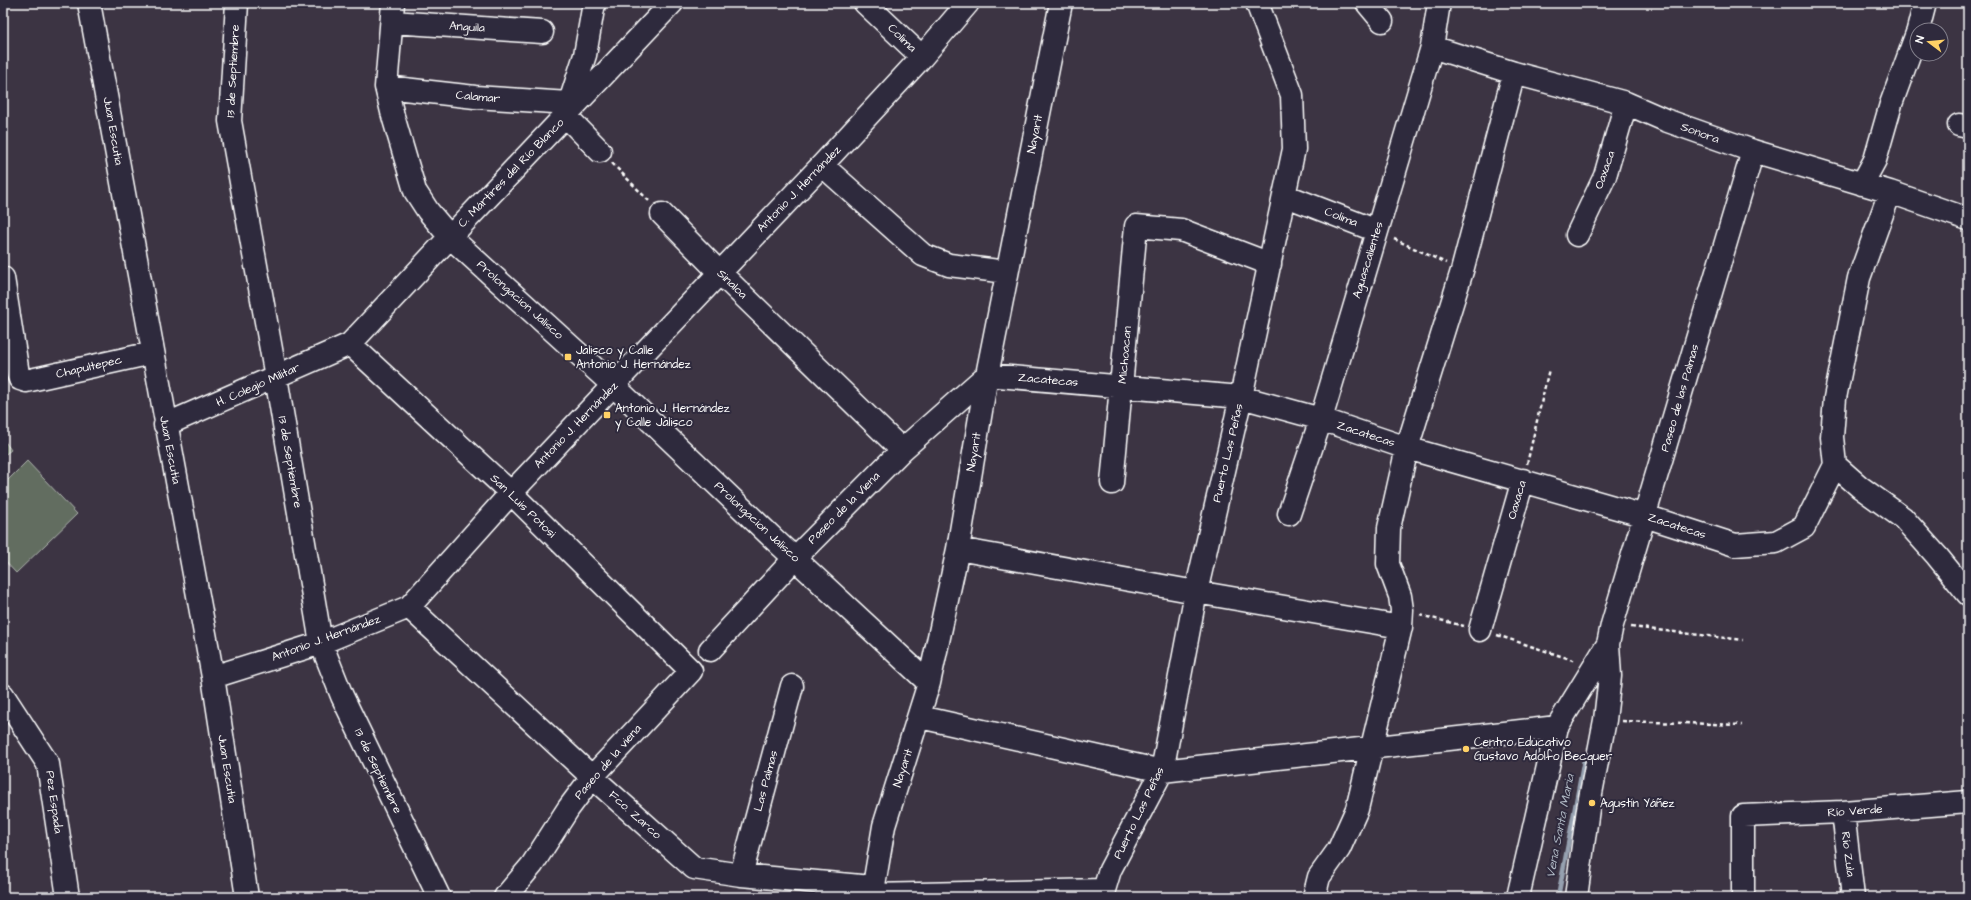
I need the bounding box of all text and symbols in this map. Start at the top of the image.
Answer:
street label: Anguila [448,17,485,38]
street label: Colima [884,20,920,56]
north arrow [1909,22,1949,62]
street label: 13 de Septiembre [222,24,244,118]
text: N [1912,34,1928,45]
street label: Calamar [455,87,501,107]
street label: Juan Escutia [99,96,127,166]
street label: Nayarit [1023,113,1048,155]
street label: C. Mártires del Río Blanco [454,114,568,232]
street label: Sonora [1678,118,1722,148]
street label: Antonio J. Hernández [753,142,845,236]
street label: Oaxaca [1591,149,1619,191]
street label: Colima [1322,203,1360,231]
street label: Aguascalientes [1348,220,1389,301]
street label: Prolongacion Jalisco [472,256,567,345]
street label: Sinaloa [713,265,751,303]
street label: Michoacan [1114,325,1136,385]
place label: Jalisco y Calle Antonio J. Hernández [576,342,691,373]
street label: Paseo de las Palmas [1657,342,1703,454]
street label: Chapultepec [54,351,124,383]
marker: Jalisco y Calle Antonio J. Hernández [563,352,573,362]
street label: H. Colegio Militar [213,359,303,412]
street label: Zacatecas [1017,369,1079,391]
street label: Antonio J. Hernández [530,378,622,472]
place label: Antonio J. Hernández y Calle Jalisco [615,400,730,432]
street label: Puerto Las Peñas [1208,402,1248,504]
marker: Antonio J. Hernández y Calle Jalisco [602,410,612,420]
street label: Juan Escutia [155,415,185,485]
street label: 13 de Septiembre [274,415,307,510]
street label: Zacatecas [1335,417,1397,451]
street label: Nayarit [963,431,987,473]
street label: Paseo de la Viena [804,468,884,548]
street label: San Luis Potosi [486,470,560,542]
street label: Prolongacion Jalisco [710,478,804,567]
street label: Oaxaca [1503,479,1531,521]
street label: Zacatecas [1646,509,1708,543]
street label: Antonio J. Hernández [269,610,383,666]
street label: Paseo de la viena [571,721,645,803]
street label: 13 de Septiembre [350,725,406,817]
street label: Juan Escutia [213,734,241,804]
place label: Centro Educativo Gustavo Adolfo Becquer [1474,734,1613,765]
marker: Centro Educativo Gustavo Adolfo Becquer [1461,744,1471,754]
street label: Nayarit [889,746,918,790]
street label: Las Palmas [750,749,782,813]
street label: Puerto Las Peñas [1109,764,1169,862]
street label: Pez Espada [41,770,67,834]
water label: Vena Santa Maria [1541,771,1579,879]
street label: Fco. Zarco [605,787,665,843]
place label: Agustín Yáñez [1600,795,1674,813]
marker: Agustín Yáñez [1587,798,1597,808]
street label: Río Verde [1827,801,1884,821]
street label: Río Zula [1837,830,1859,878]

